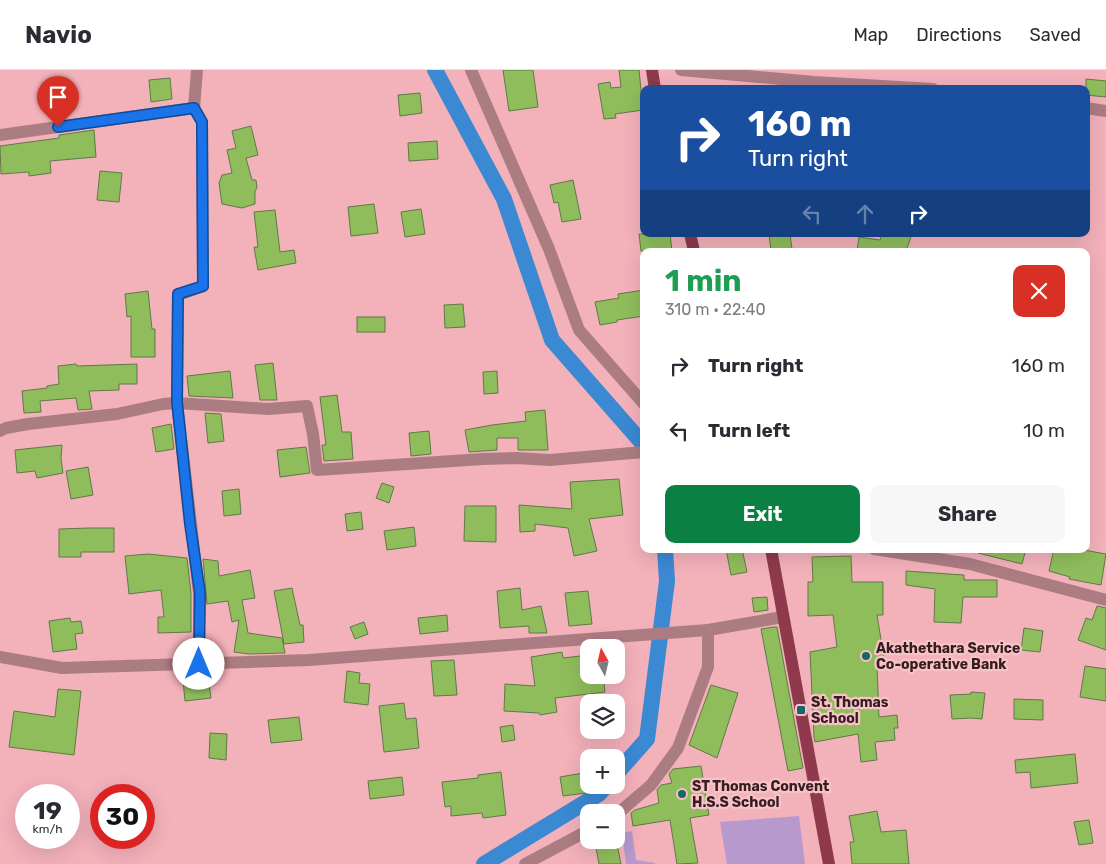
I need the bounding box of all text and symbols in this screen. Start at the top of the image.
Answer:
text: Navio [25,21,92,49]
text: Map [853,24,888,46]
text: Directions [916,24,1002,46]
text: Saved [1030,24,1081,46]
pin [37,76,79,127]
icon: arrive [44,83,72,111]
text: 160 m [748,103,852,145]
icon: right [665,105,730,170]
text: Turn right [748,145,848,172]
icon: left [798,200,826,228]
icon: ahead [851,200,879,228]
icon: right [904,200,932,228]
text: 1 min [665,263,742,299]
button: close [1013,265,1065,317]
text: 310 m · 22:40 [665,300,766,319]
icon: right [665,352,693,380]
text: Turn right [708,354,803,377]
text: 160 m [1012,354,1065,377]
icon: left [665,417,693,445]
text: Turn left [708,419,790,442]
text: 10 m [1023,419,1065,442]
button: Exit [665,485,860,543]
button: Share [870,485,1065,543]
position arrow [172,637,224,689]
north arrow [580,639,625,684]
map controls [580,639,625,849]
place label: Akathethara Service Co-operative Bank [876,640,1020,673]
marker: Akathethara Service Co-operative Bank [860,650,872,662]
button: layers [580,694,625,739]
place label: St. Thomas School [811,694,889,727]
marker: St. Thomas School [795,704,807,716]
button: + [580,749,625,794]
place label: ST Thomas Convent H.S.S School [692,778,830,811]
speed limit sign: 30 [90,784,155,849]
marker: ST Thomas Convent H.S.S School [676,788,688,800]
text: 19 [33,796,62,825]
button: − [580,804,625,849]
text: km/h [33,822,62,836]

